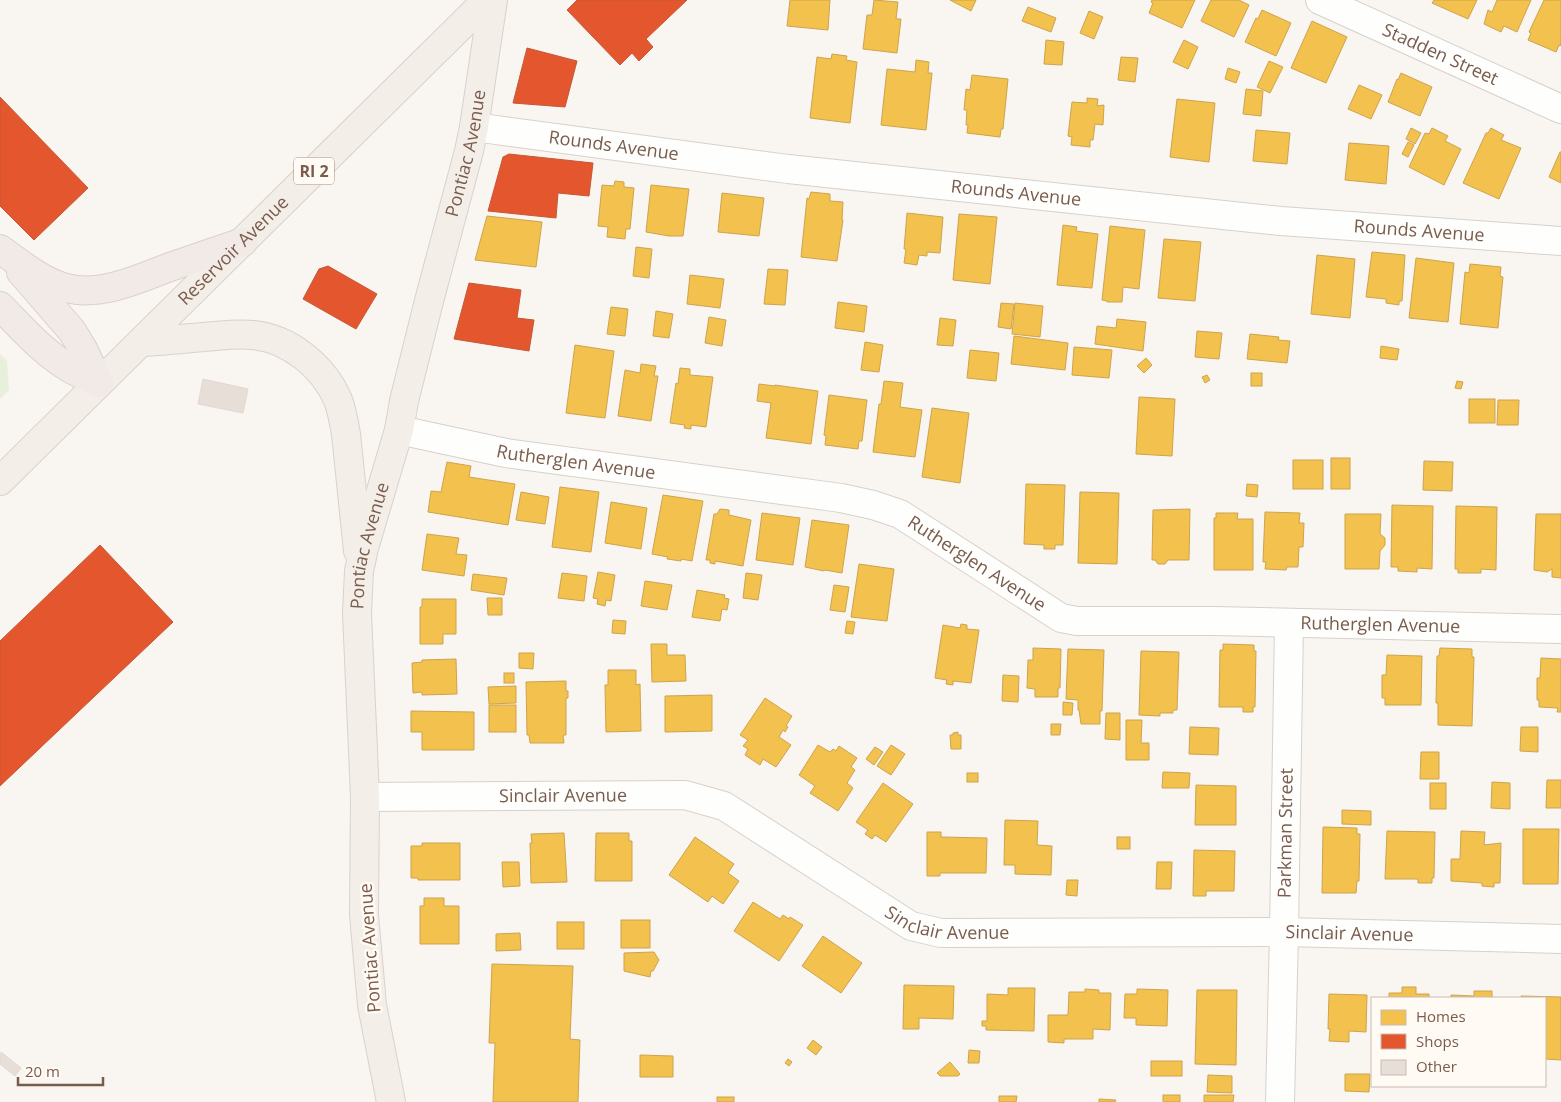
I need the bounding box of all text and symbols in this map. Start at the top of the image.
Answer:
street label: Stadden Street [1379,17,1502,90]
street label: Pontiac Avenue [439,88,490,219]
street label: Rounds Avenue [547,124,680,165]
road number: RI 2 [294,158,334,185]
street label: Rounds Avenue [950,173,1082,211]
street label: Reservoir Avenue [172,190,293,310]
street label: Rounds Avenue [1353,213,1485,247]
street label: Rutherglen Avenue [494,438,657,484]
street label: Pontiac Avenue [344,479,394,610]
street label: Rutherglen Avenue [904,509,1051,616]
street label: Rutherglen Avenue [1300,610,1461,638]
street label: Parkman Street [1272,768,1298,898]
street label: Sinclair Avenue [499,782,627,807]
street label: Pontiac Avenue [353,883,385,1014]
street label: Sinclair Avenue [881,900,1009,944]
street label: Sinclair Avenue [1285,919,1414,946]
legend [1371,997,1546,1087]
text: Homes [1416,1006,1466,1026]
text: Shops [1416,1031,1459,1051]
scale bar [18,1054,102,1086]
text: Other [1416,1056,1457,1076]
text: 20 m [25,1061,60,1081]

